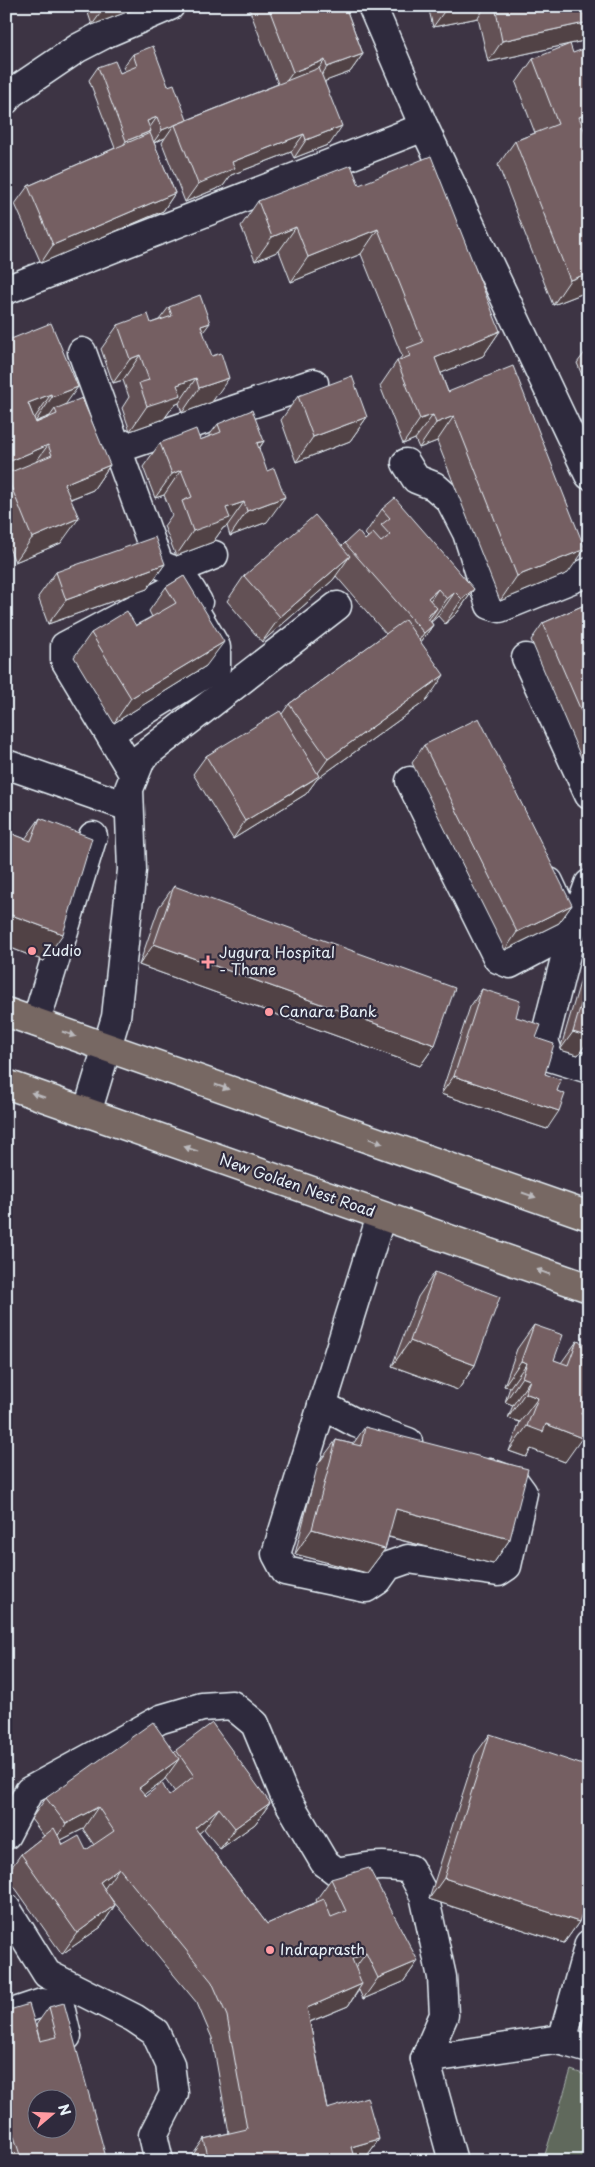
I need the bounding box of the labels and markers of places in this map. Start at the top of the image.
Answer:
place label: Zudio [42,938,82,961]
place label: Jugura Hospital - Thane [219,940,335,980]
marker: Zudio [26,945,38,957]
marker: Jugura Hospital - Thane [201,955,215,969]
place label: Canara Bank [279,999,377,1022]
marker: Canara Bank [263,1006,275,1018]
place label: Indraprasth [280,1937,365,1960]
marker: Indraprasth [264,1944,276,1956]

